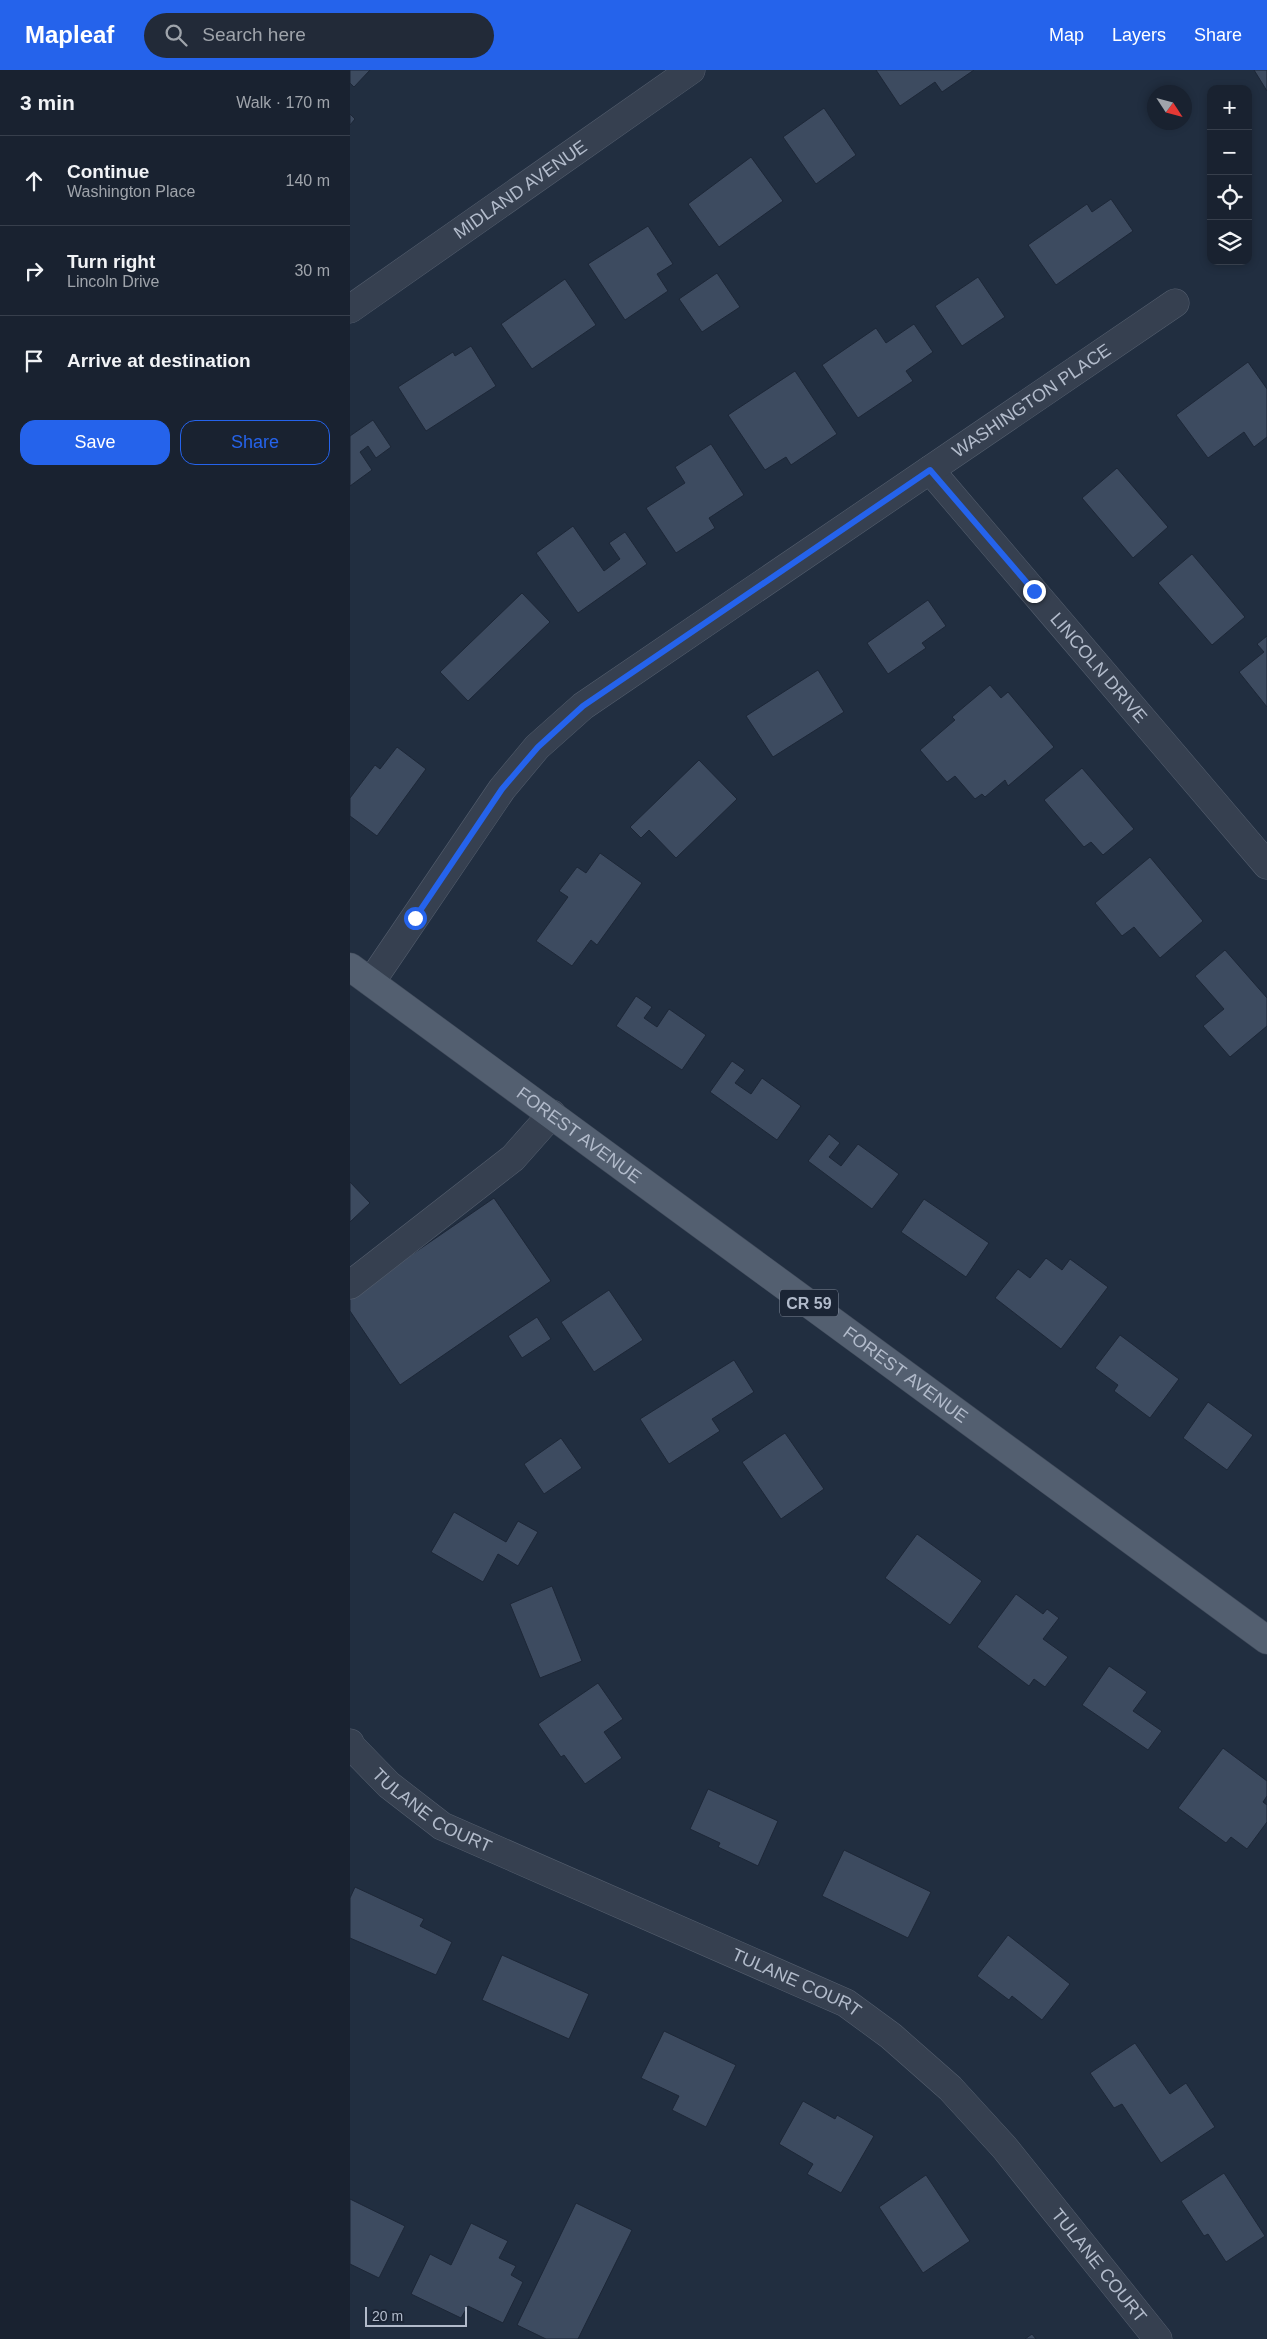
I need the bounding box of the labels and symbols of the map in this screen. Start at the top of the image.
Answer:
north arrow [1147,85,1192,130]
street label: MIDLAND AVENUE [450,136,591,243]
street label: WASHINGTON PLACE [948,340,1114,462]
route end [1023,580,1046,603]
street label: LINCOLN DRIVE [1046,609,1151,727]
route start [404,907,427,930]
street label: FOREST AVENUE [513,1083,645,1187]
road number: CR 59 [780,1290,838,1316]
street label: FOREST AVENUE [839,1322,972,1427]
street label: TULANE COURT [368,1764,495,1857]
street label: TULANE COURT [729,1944,865,2021]
street label: TULANE COURT [1048,2205,1151,2326]
scale bar [365,2304,468,2327]

